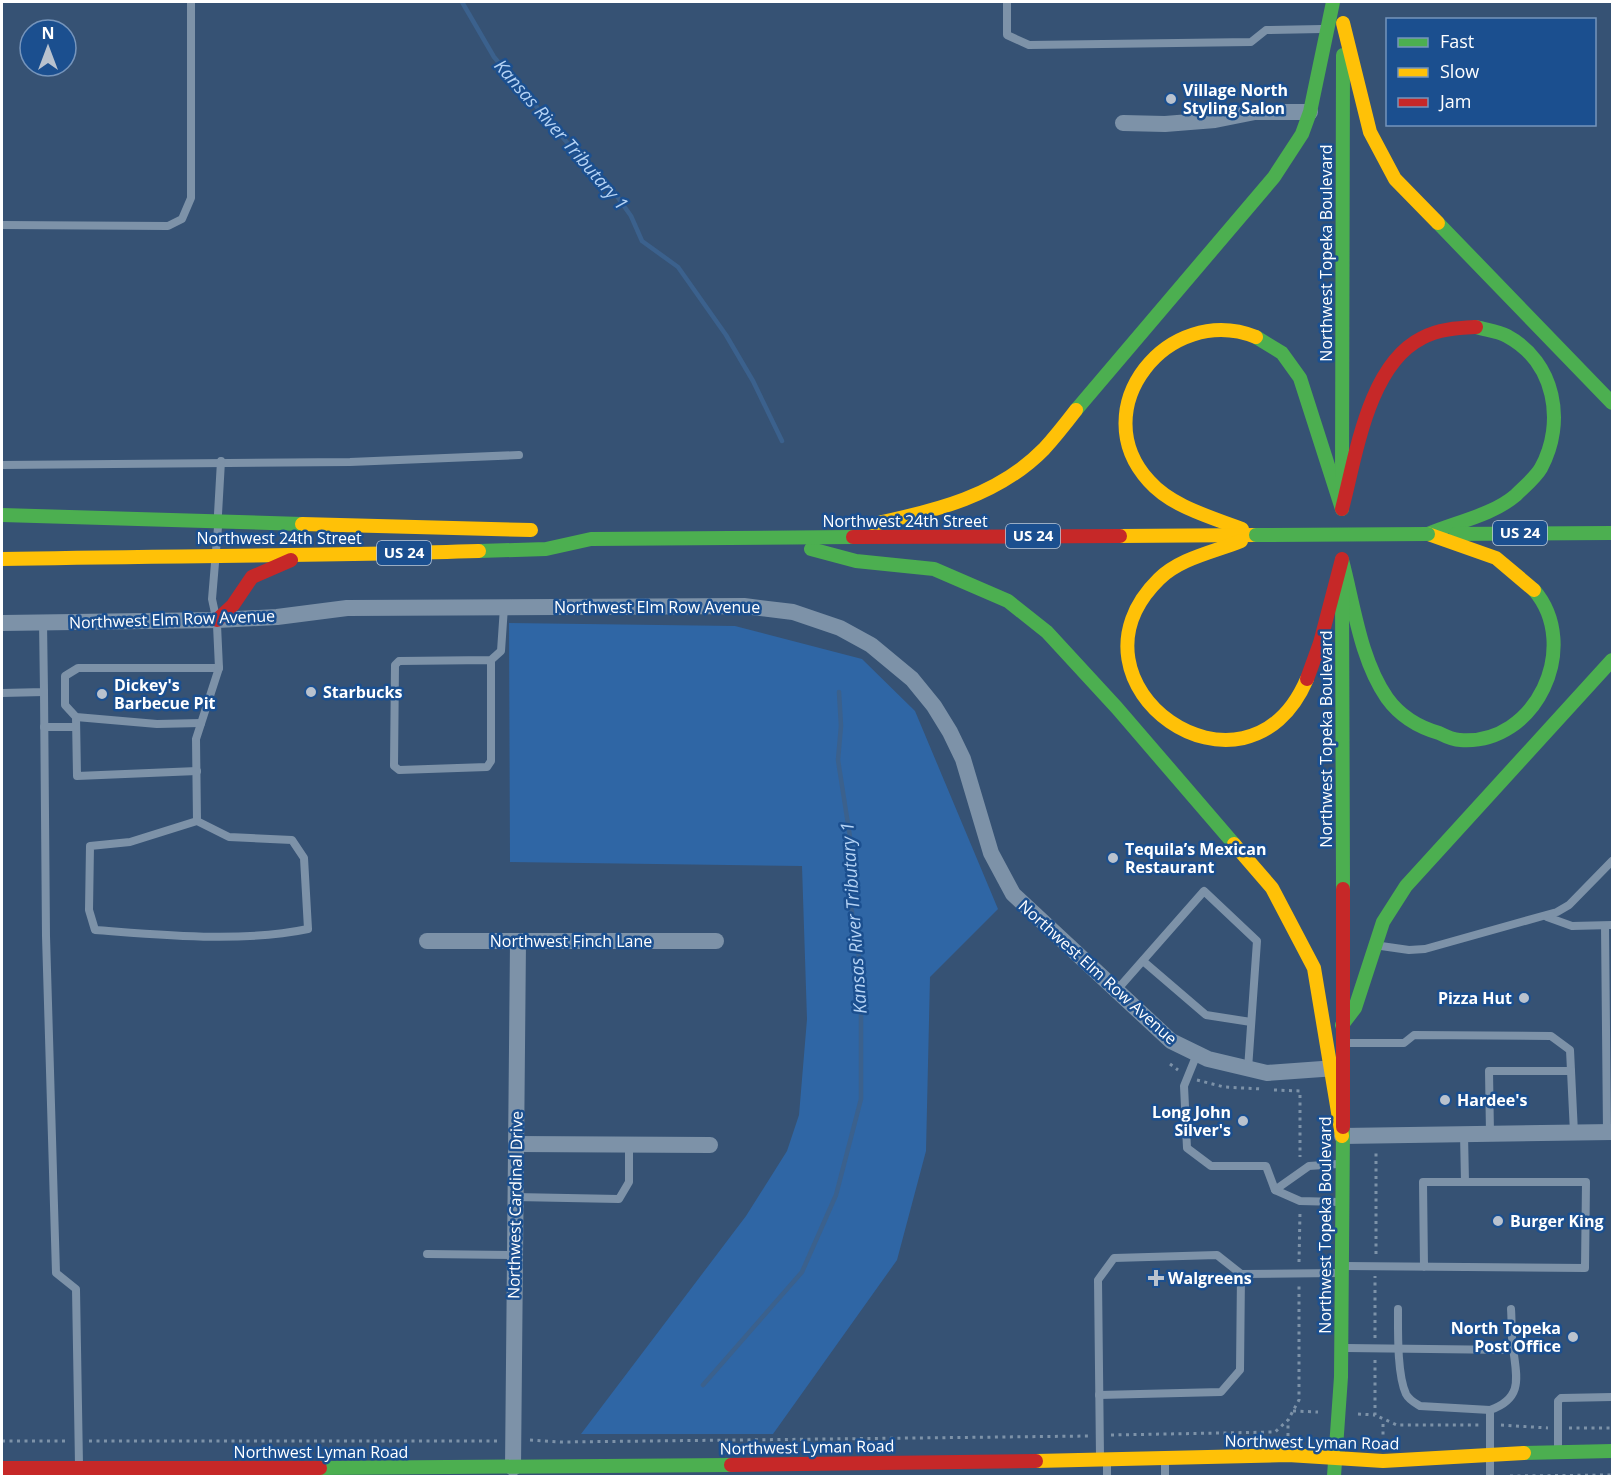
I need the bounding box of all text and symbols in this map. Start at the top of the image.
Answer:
north arrow [18,18,78,78]
legend [1386,18,1596,126]
text: N [41,22,55,44]
text: Fast [1440,29,1474,53]
water label: Kansas River Tributary 1 [490,54,634,215]
text: Slow [1440,59,1479,83]
place label: Village North Styling Salon [1183,79,1288,119]
text: Jam [1438,89,1472,113]
marker: Village North Styling Salon [1164,92,1178,106]
street label: Northwest Topeka Boulevard [1315,144,1337,362]
street label: Northwest 24th Street [822,510,988,532]
road number: US 24 [1493,521,1547,545]
road number: US 24 [1006,524,1060,548]
street label: Northwest 24th Street [196,527,362,549]
road number: US 24 [377,541,431,565]
street label: Northwest Elm Row Avenue [554,596,760,618]
street label: Northwest Elm Row Avenue [69,604,275,634]
street label: Northwest Topeka Boulevard [1315,630,1337,848]
place label: Dickey's Barbecue Pit [114,674,216,714]
place label: Starbucks [323,681,402,703]
marker: Starbucks [304,685,318,699]
marker: Dickey's Barbecue Pit [95,687,109,701]
water label: Kansas River Tributary 1 [834,821,872,1015]
place label: Tequila’s Mexican Restaurant [1125,838,1266,878]
marker: Tequila’s Mexican Restaurant [1106,851,1120,865]
street label: Northwest Elm Row Avenue [1014,895,1182,1049]
street label: Northwest Finch Lane [490,930,652,952]
place label: Pizza Hut [1438,987,1512,1009]
marker: Pizza Hut [1517,991,1531,1005]
place label: Hardee's [1457,1089,1527,1111]
marker: Hardee's [1438,1093,1452,1107]
place label: Long John Silver's [1152,1101,1231,1141]
street label: Northwest Cardinal Drive [502,1111,528,1299]
marker: Long John Silver's [1236,1114,1250,1128]
street label: Northwest Topeka Boulevard [1314,1116,1336,1334]
place label: Burger King [1510,1210,1604,1232]
marker: Burger King [1491,1214,1505,1228]
place label: Walgreens [1168,1267,1252,1289]
marker: Walgreens [1149,1271,1163,1285]
place label: North Topeka Post Office [1451,1317,1561,1357]
marker: North Topeka Post Office [1566,1330,1580,1344]
street label: Northwest Lyman Road [1224,1429,1400,1455]
street label: Northwest Lyman Road [719,1434,895,1460]
street label: Northwest Lyman Road [234,1441,408,1463]

